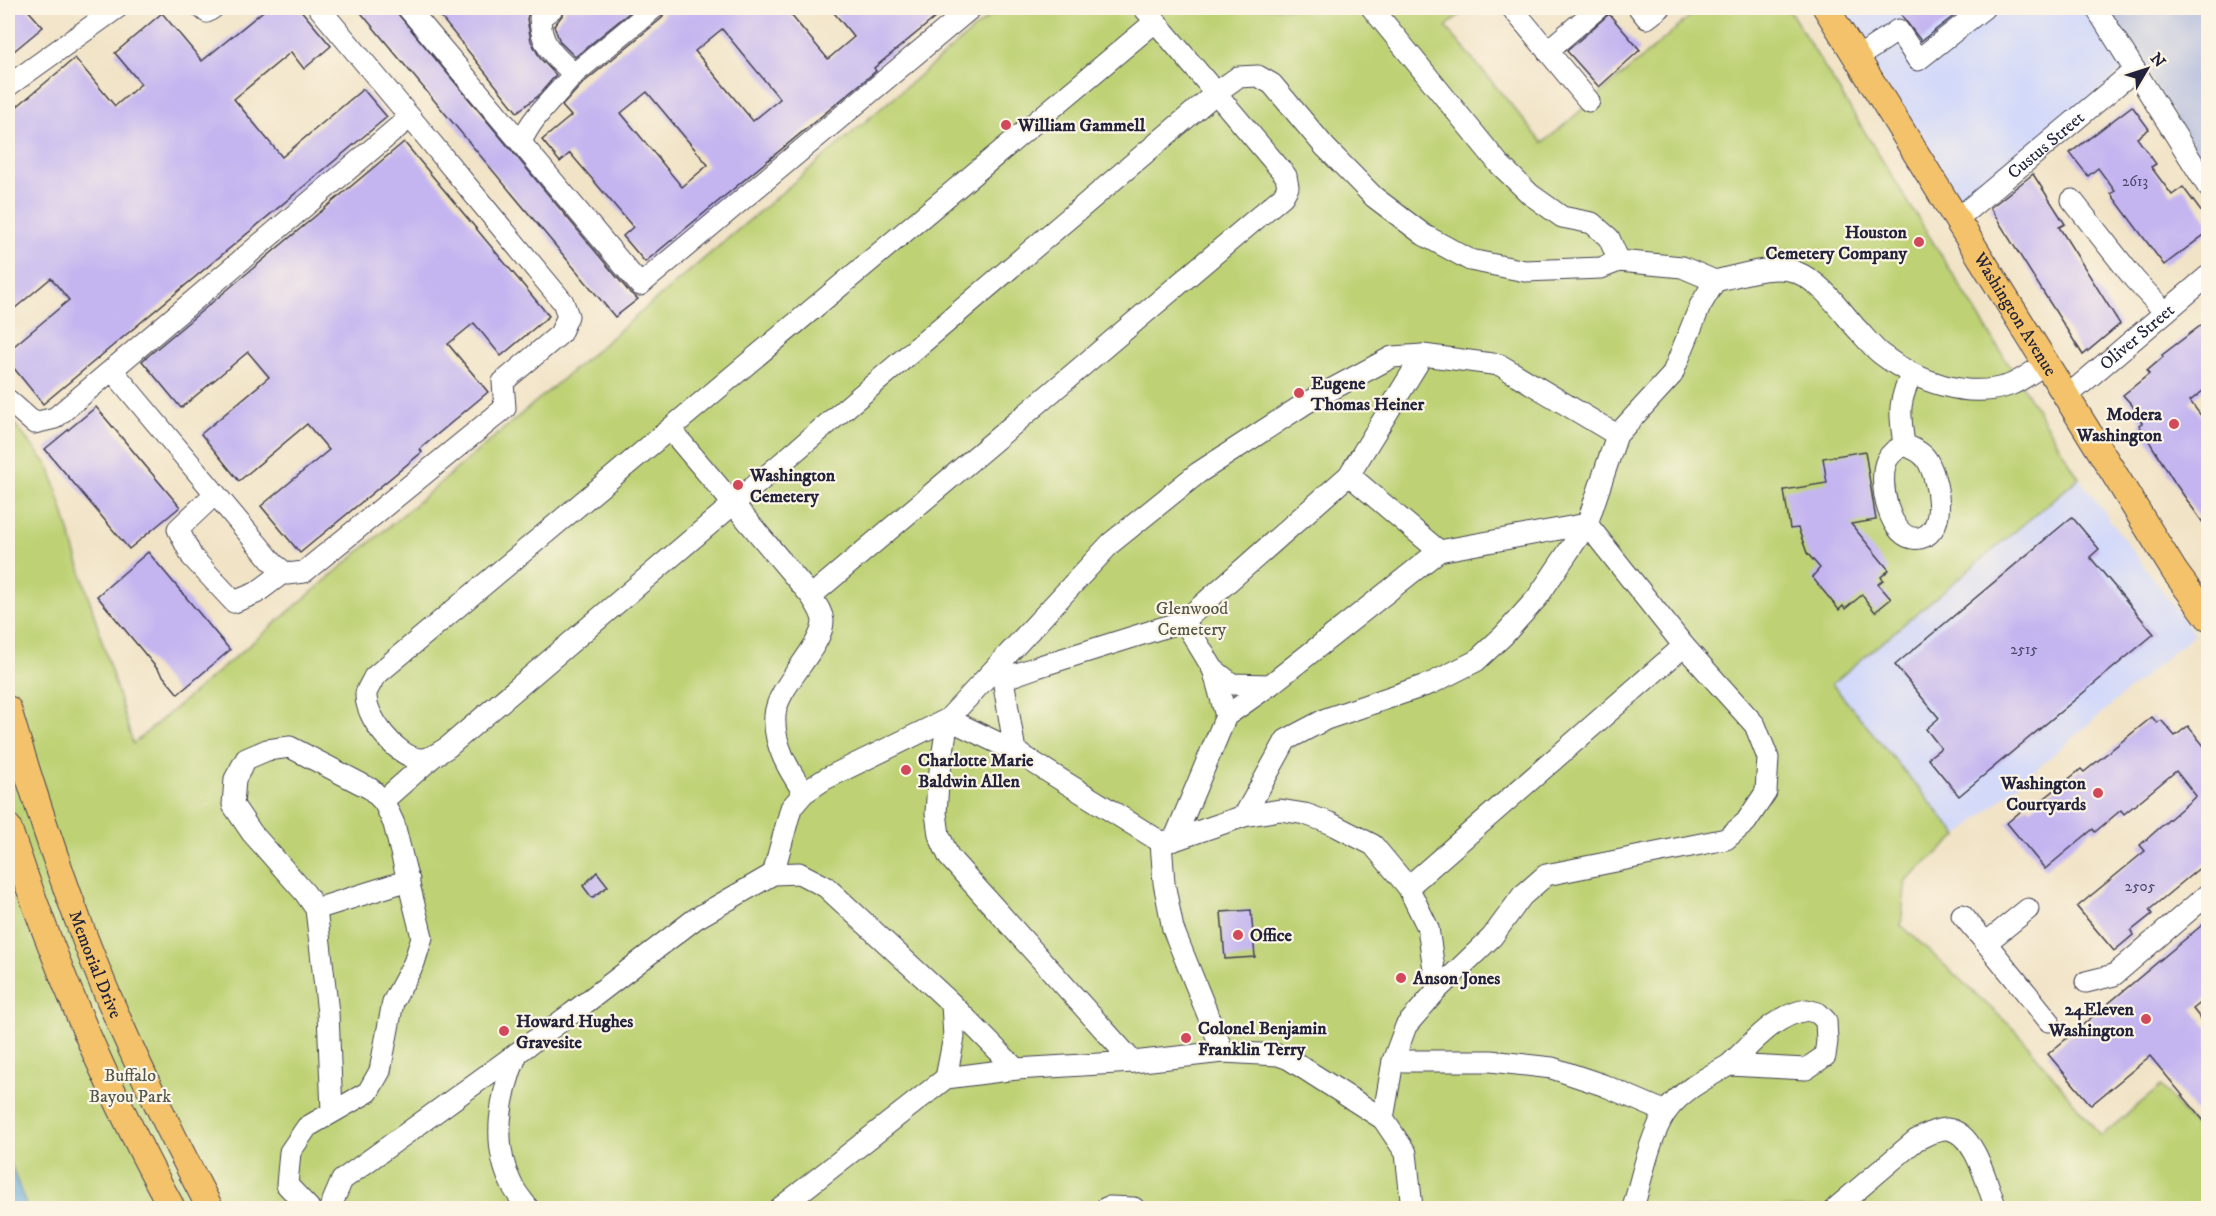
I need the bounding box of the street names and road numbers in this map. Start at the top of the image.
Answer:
street label: Custus Street [2003,107,2089,184]
street label: Washington Avenue [1968,248,2061,380]
street label: Oliver Street [2096,299,2179,375]
street label: Memorial Drive [63,908,126,1022]

